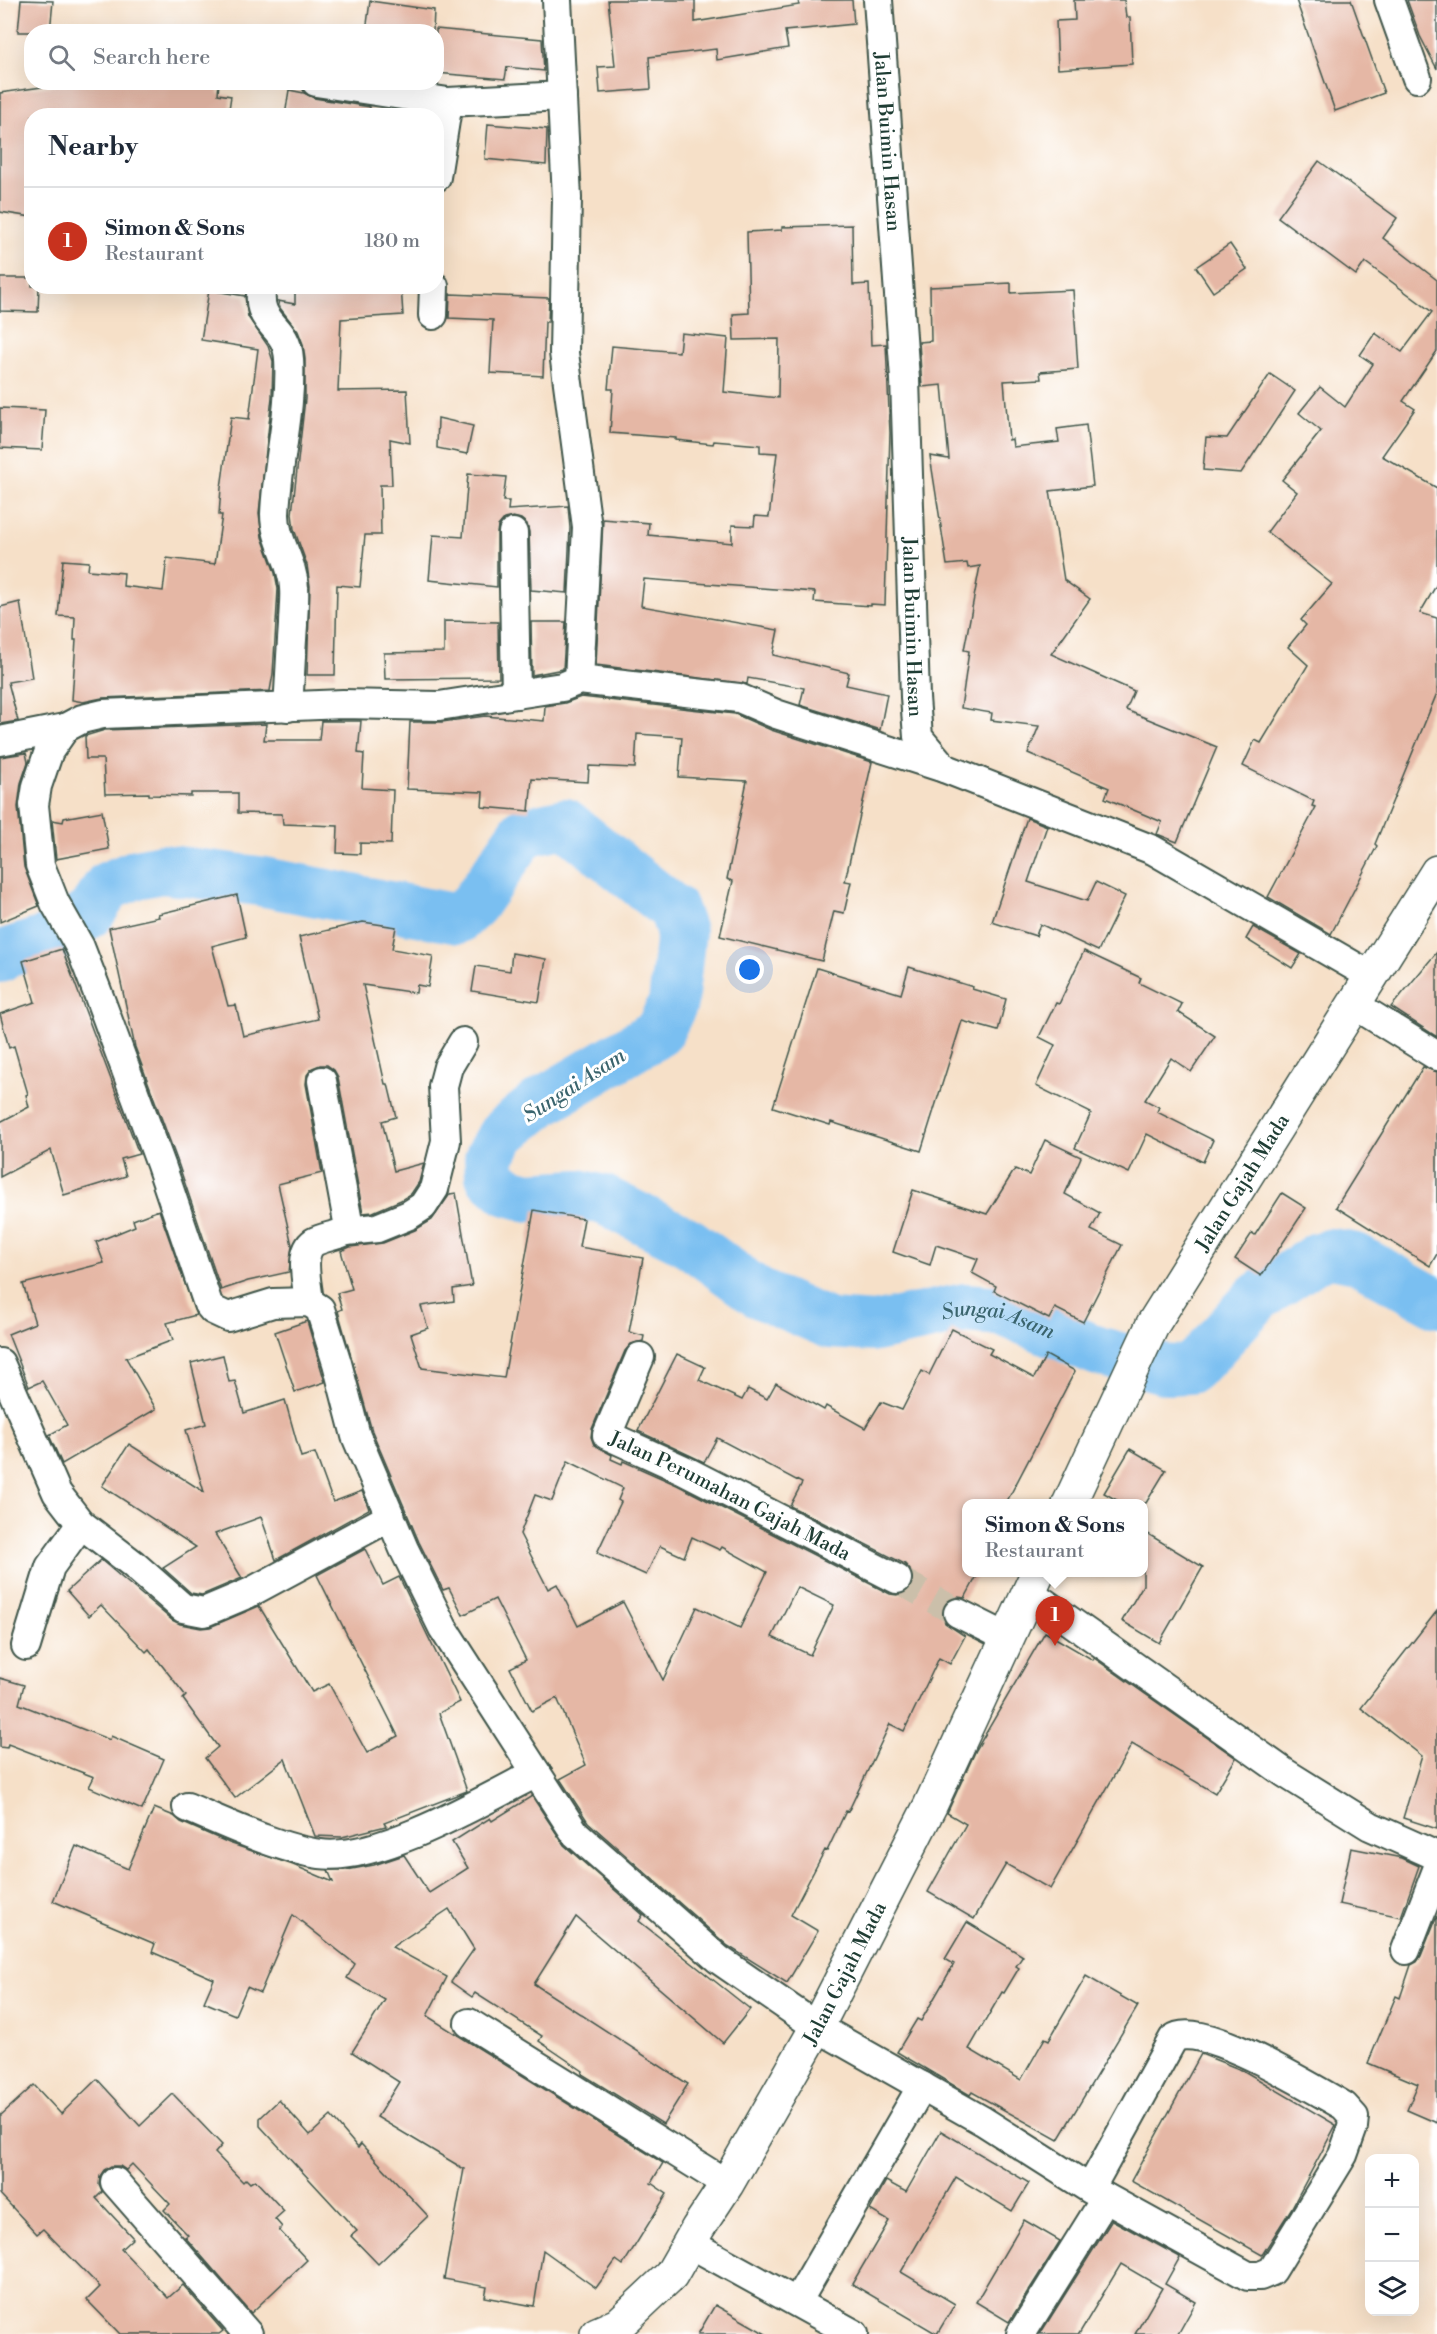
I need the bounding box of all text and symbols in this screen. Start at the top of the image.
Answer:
search box [24,24,444,90]
icon: search [45,41,78,74]
text: Search here [93,44,210,71]
street label: Jalan Buimin Hasan [868,50,905,232]
text: Nearby [48,131,138,163]
text: Simon & Sons [105,215,245,242]
text: 1 [63,229,72,254]
text: 180 m [365,229,420,254]
text: Restaurant [105,242,204,267]
street label: Jalan Buimin Hasan [896,536,927,718]
your location [735,955,764,984]
water label: Sungai Asam [518,1042,632,1129]
street label: Jalan Gajah Mada [1190,1109,1296,1257]
water label: Sungai Asam [939,1296,1059,1346]
street label: Jalan Perumahan Gajah Mada [604,1426,855,1568]
popup [962,1499,1148,1577]
text: Simon & Sons [985,1512,1125,1539]
text: Restaurant [985,1539,1084,1564]
pin: 1 [1036,1596,1074,1646]
street label: Jalan Gajah Mada [798,1897,893,2051]
map controls [1365,2154,1419,2316]
button: + [1365,2154,1419,2208]
button: − [1365,2208,1419,2262]
button: layers [1365,2262,1419,2316]

